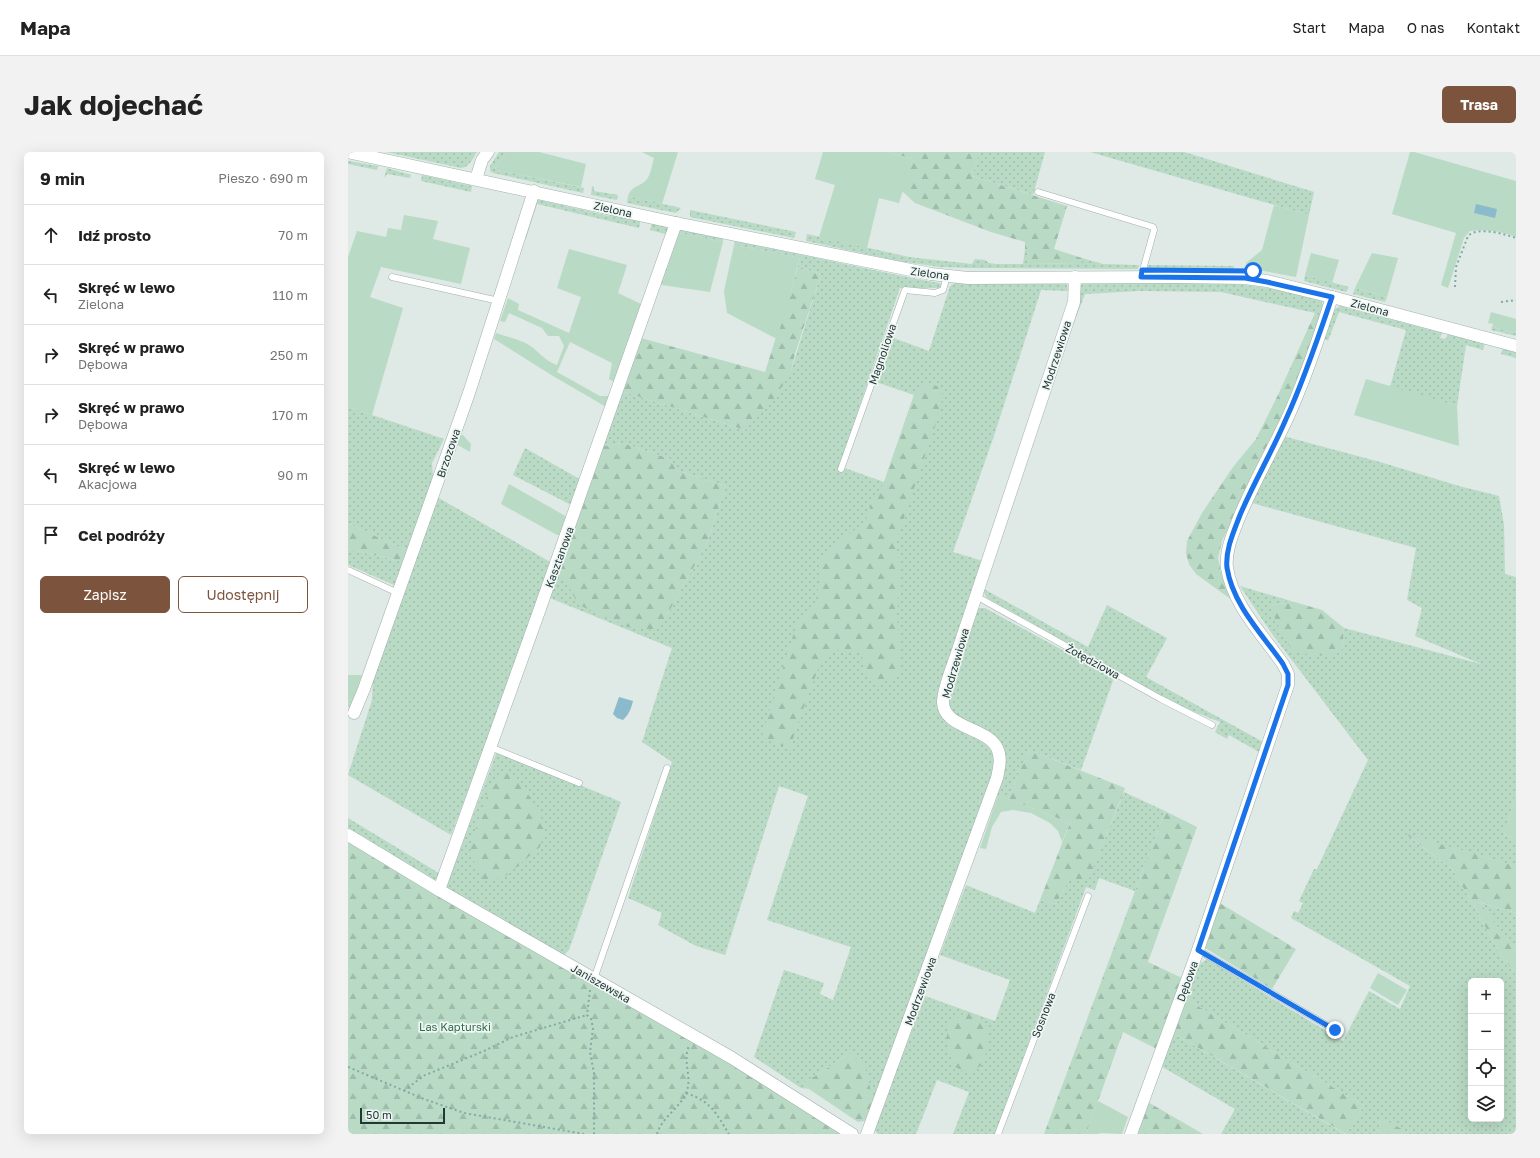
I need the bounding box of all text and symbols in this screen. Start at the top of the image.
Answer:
text: Mapa [20,16,71,39]
text: Start [1293,19,1326,36]
text: Mapa [1348,19,1385,36]
text: O nas [1407,19,1444,36]
text: Kontakt [1466,19,1520,36]
button: Trasa [1442,86,1516,123]
text: Jak dojechać [24,88,203,121]
text: 9 min [40,168,85,189]
text: Pieszo · 690 m [218,170,308,186]
street label: Zielona [593,198,633,220]
icon: ahead [40,224,62,246]
text: Idź prosto [78,226,151,244]
text: 70 m [278,227,308,243]
route start [1244,262,1262,280]
street label: Zielona [910,264,950,282]
text: Skręć w lewo [78,278,175,296]
icon: left [40,284,62,306]
text: 110 m [273,287,308,303]
text: Zielona [78,296,124,312]
street label: Zielona [1350,296,1390,318]
street label: Modrzewiowa [1039,319,1073,391]
street label: Magnoliowa [865,322,899,386]
text: Skręć w prawo [78,338,185,356]
icon: right [40,344,62,366]
text: 250 m [270,347,308,363]
text: Dębowa [78,356,128,372]
text: Skręć w prawo [78,398,185,416]
icon: right [40,404,62,426]
text: 170 m [272,407,308,423]
text: Dębowa [78,416,128,432]
street label: Brzozowa [434,427,462,479]
text: Skręć w lewo [78,458,175,476]
icon: left [40,464,62,486]
text: 90 m [277,467,308,483]
text: Akacjowa [78,476,137,492]
icon: arrive [40,524,62,546]
street label: Kasztanowa [542,525,576,589]
text: Cel podróży [78,526,165,544]
button: Zapisz [40,576,170,613]
button: Udostępnij [178,576,308,613]
street label: Modrzewiowa [939,626,971,700]
street label: Żołędziowa [1064,641,1122,681]
street label: Modrzewiowa [902,955,938,1027]
street label: Dębowa [1174,959,1200,1003]
street label: Janiszewska [569,961,633,1005]
map controls [1468,978,1504,1122]
button: + [1468,978,1504,1014]
street label: Sosnowa [1028,990,1058,1040]
button: − [1468,1014,1504,1050]
park label: Las Kapturski [419,1020,491,1033]
route end [1326,1021,1344,1039]
button: locate [1468,1050,1504,1086]
button: layers [1468,1086,1504,1122]
scale bar [360,1106,445,1125]
text: 50 m [366,1108,392,1121]

